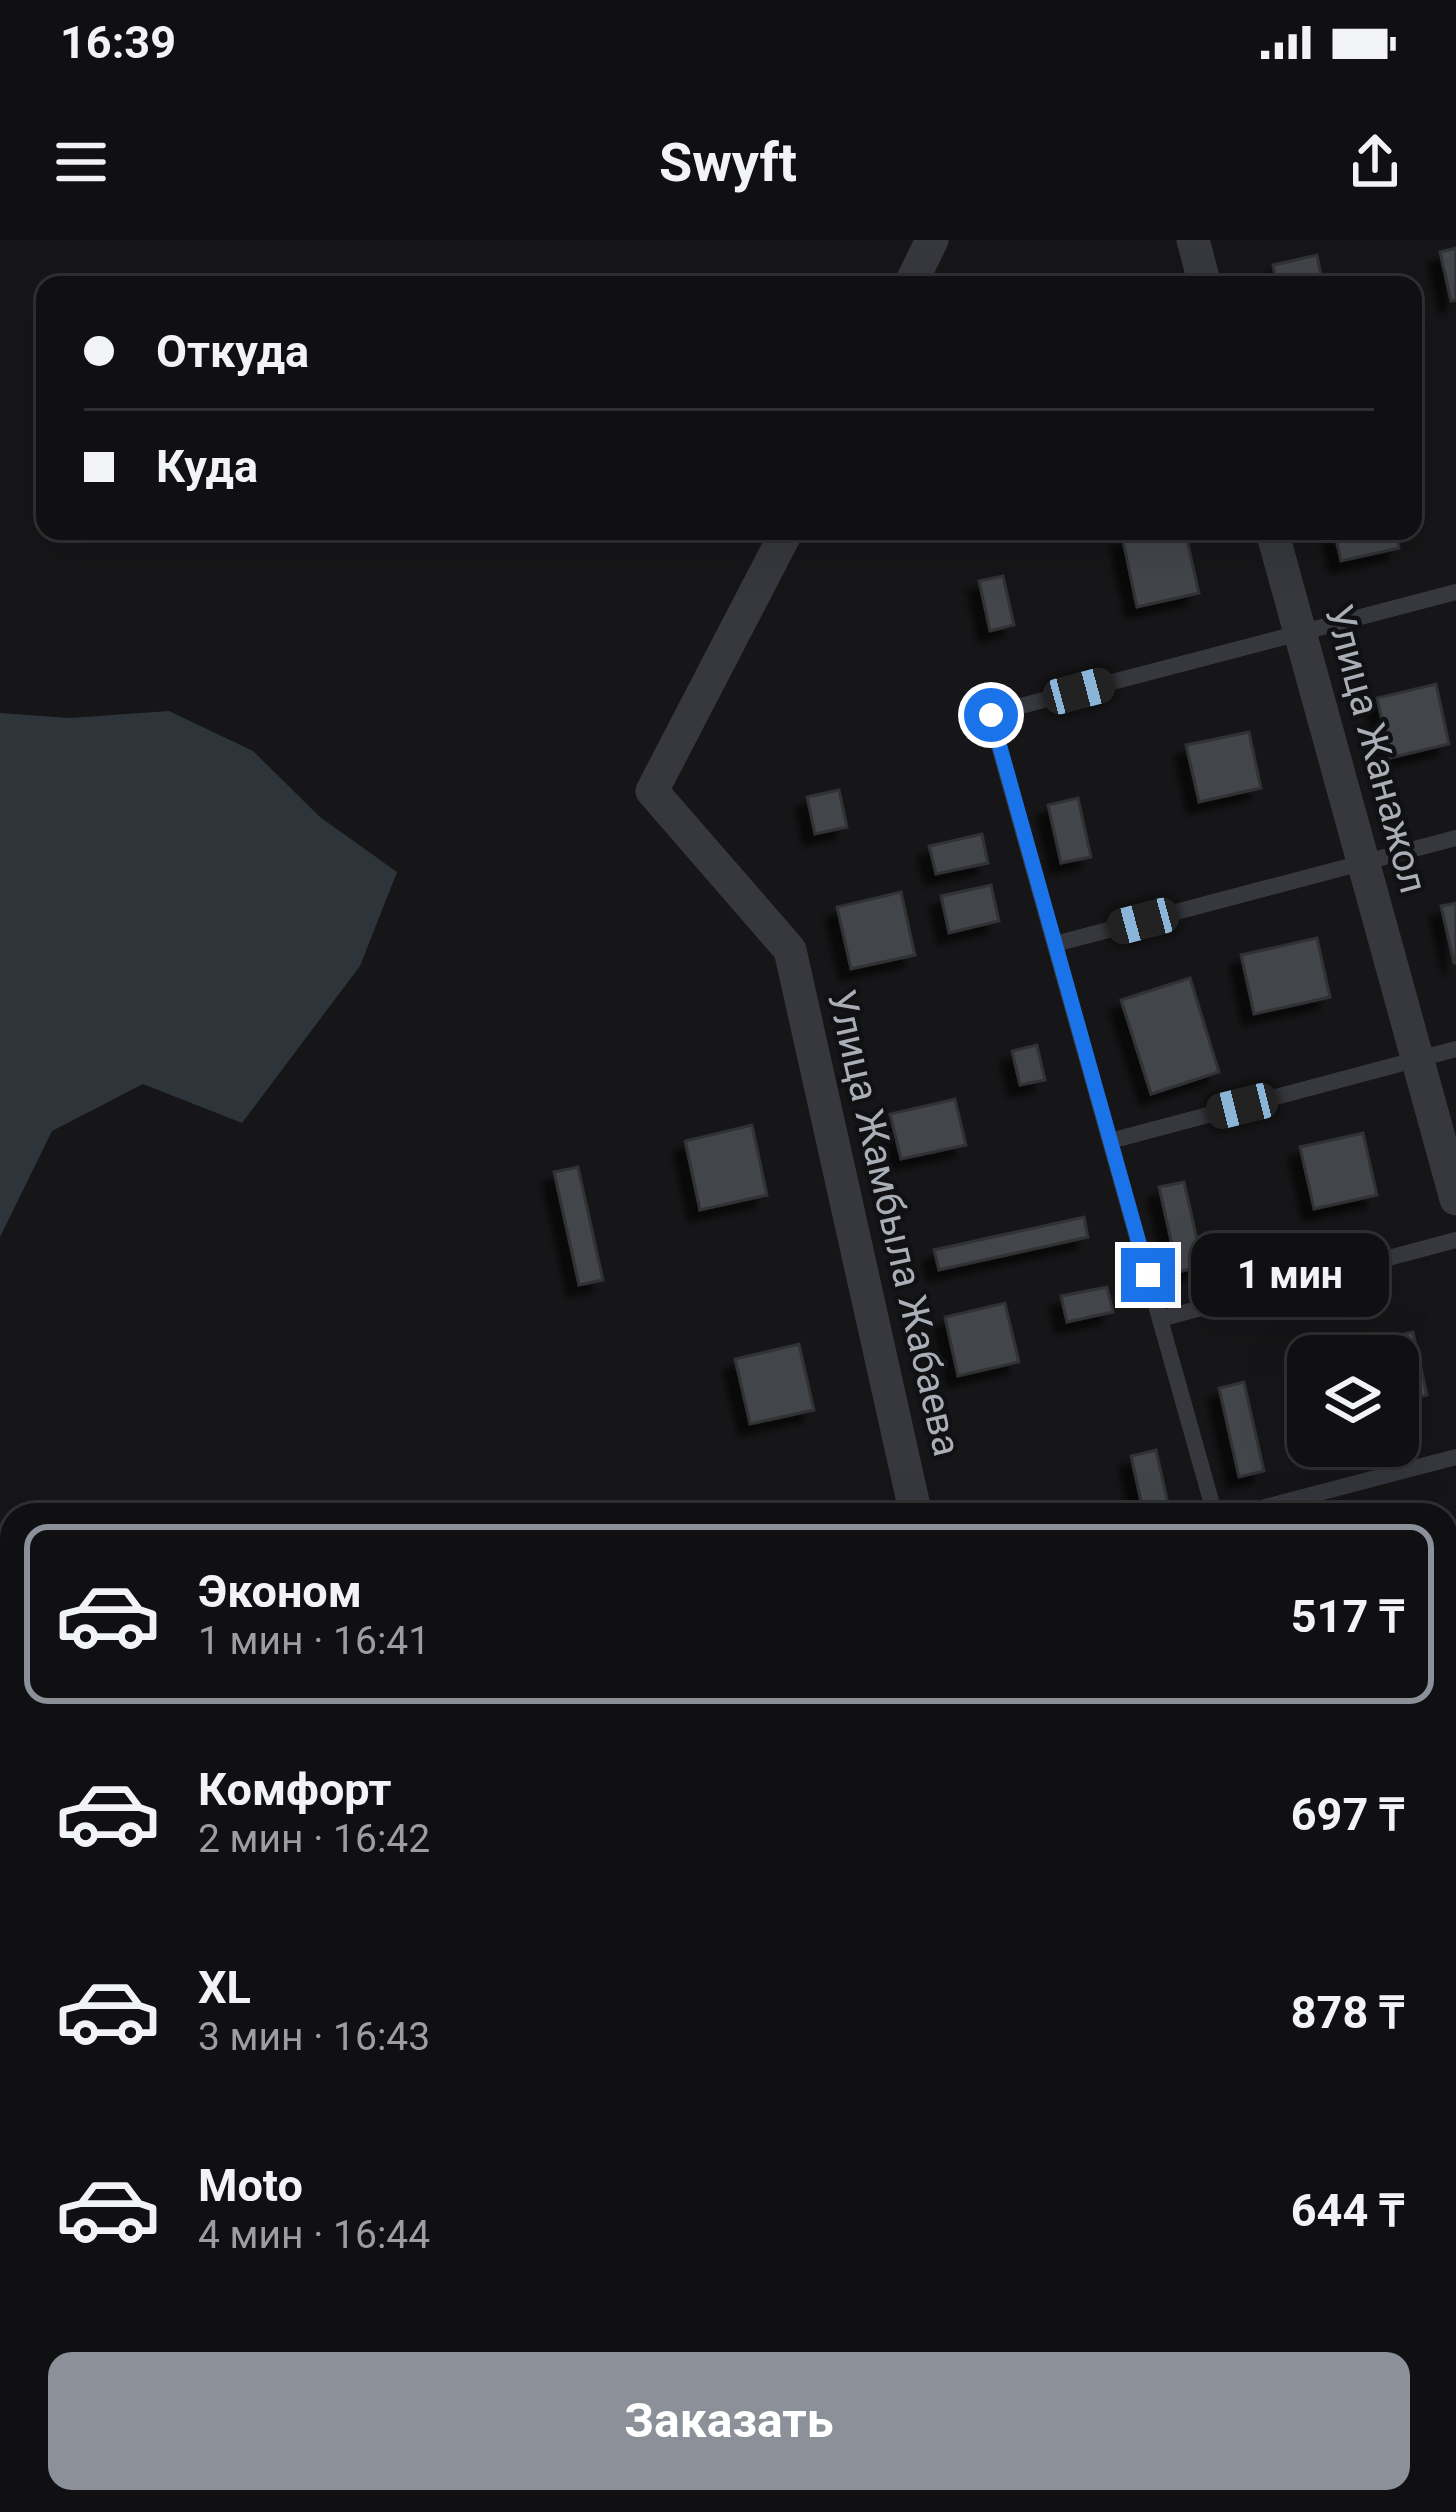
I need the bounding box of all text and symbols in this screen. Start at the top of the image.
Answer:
text: 16:39 [60,16,176,69]
icon: menu [48,129,114,195]
icon: share [1342,129,1408,195]
text: Swyft [659,131,797,194]
text: Откуда [156,325,309,378]
text: Куда [156,440,258,493]
street label: Улица Жанажол [1315,600,1437,898]
car [1040,664,1118,718]
route start [964,688,1018,742]
car [1104,894,1182,948]
street label: Улица Жамбыла Жабаева [818,986,970,1460]
car [1203,1080,1281,1132]
callout: 1 мин [1190,1233,1388,1317]
route end [1121,1248,1175,1302]
text: 1 мин [1237,1252,1343,1298]
map controls [1287,1335,1419,1467]
button: layers [1287,1335,1419,1467]
icon: car [54,1560,162,1668]
text: Эконом [198,1565,362,1618]
text: 517 ₸ [1291,1590,1404,1643]
text: 1 мин · 16:41 [198,1618,430,1664]
icon: car [54,1758,162,1866]
text: Комфорт [198,1763,391,1816]
text: 697 ₸ [1291,1788,1404,1841]
text: 2 мин · 16:42 [198,1816,430,1862]
icon: car [54,1956,162,2064]
text: XL [198,1961,251,2014]
text: 878 ₸ [1291,1986,1404,2039]
text: 3 мин · 16:43 [198,2014,430,2060]
icon: car [54,2154,162,2262]
text: Moto [198,2159,303,2212]
text: 644 ₸ [1291,2184,1404,2237]
text: 4 мин · 16:44 [198,2212,430,2258]
button: Заказать [48,2352,1410,2490]

